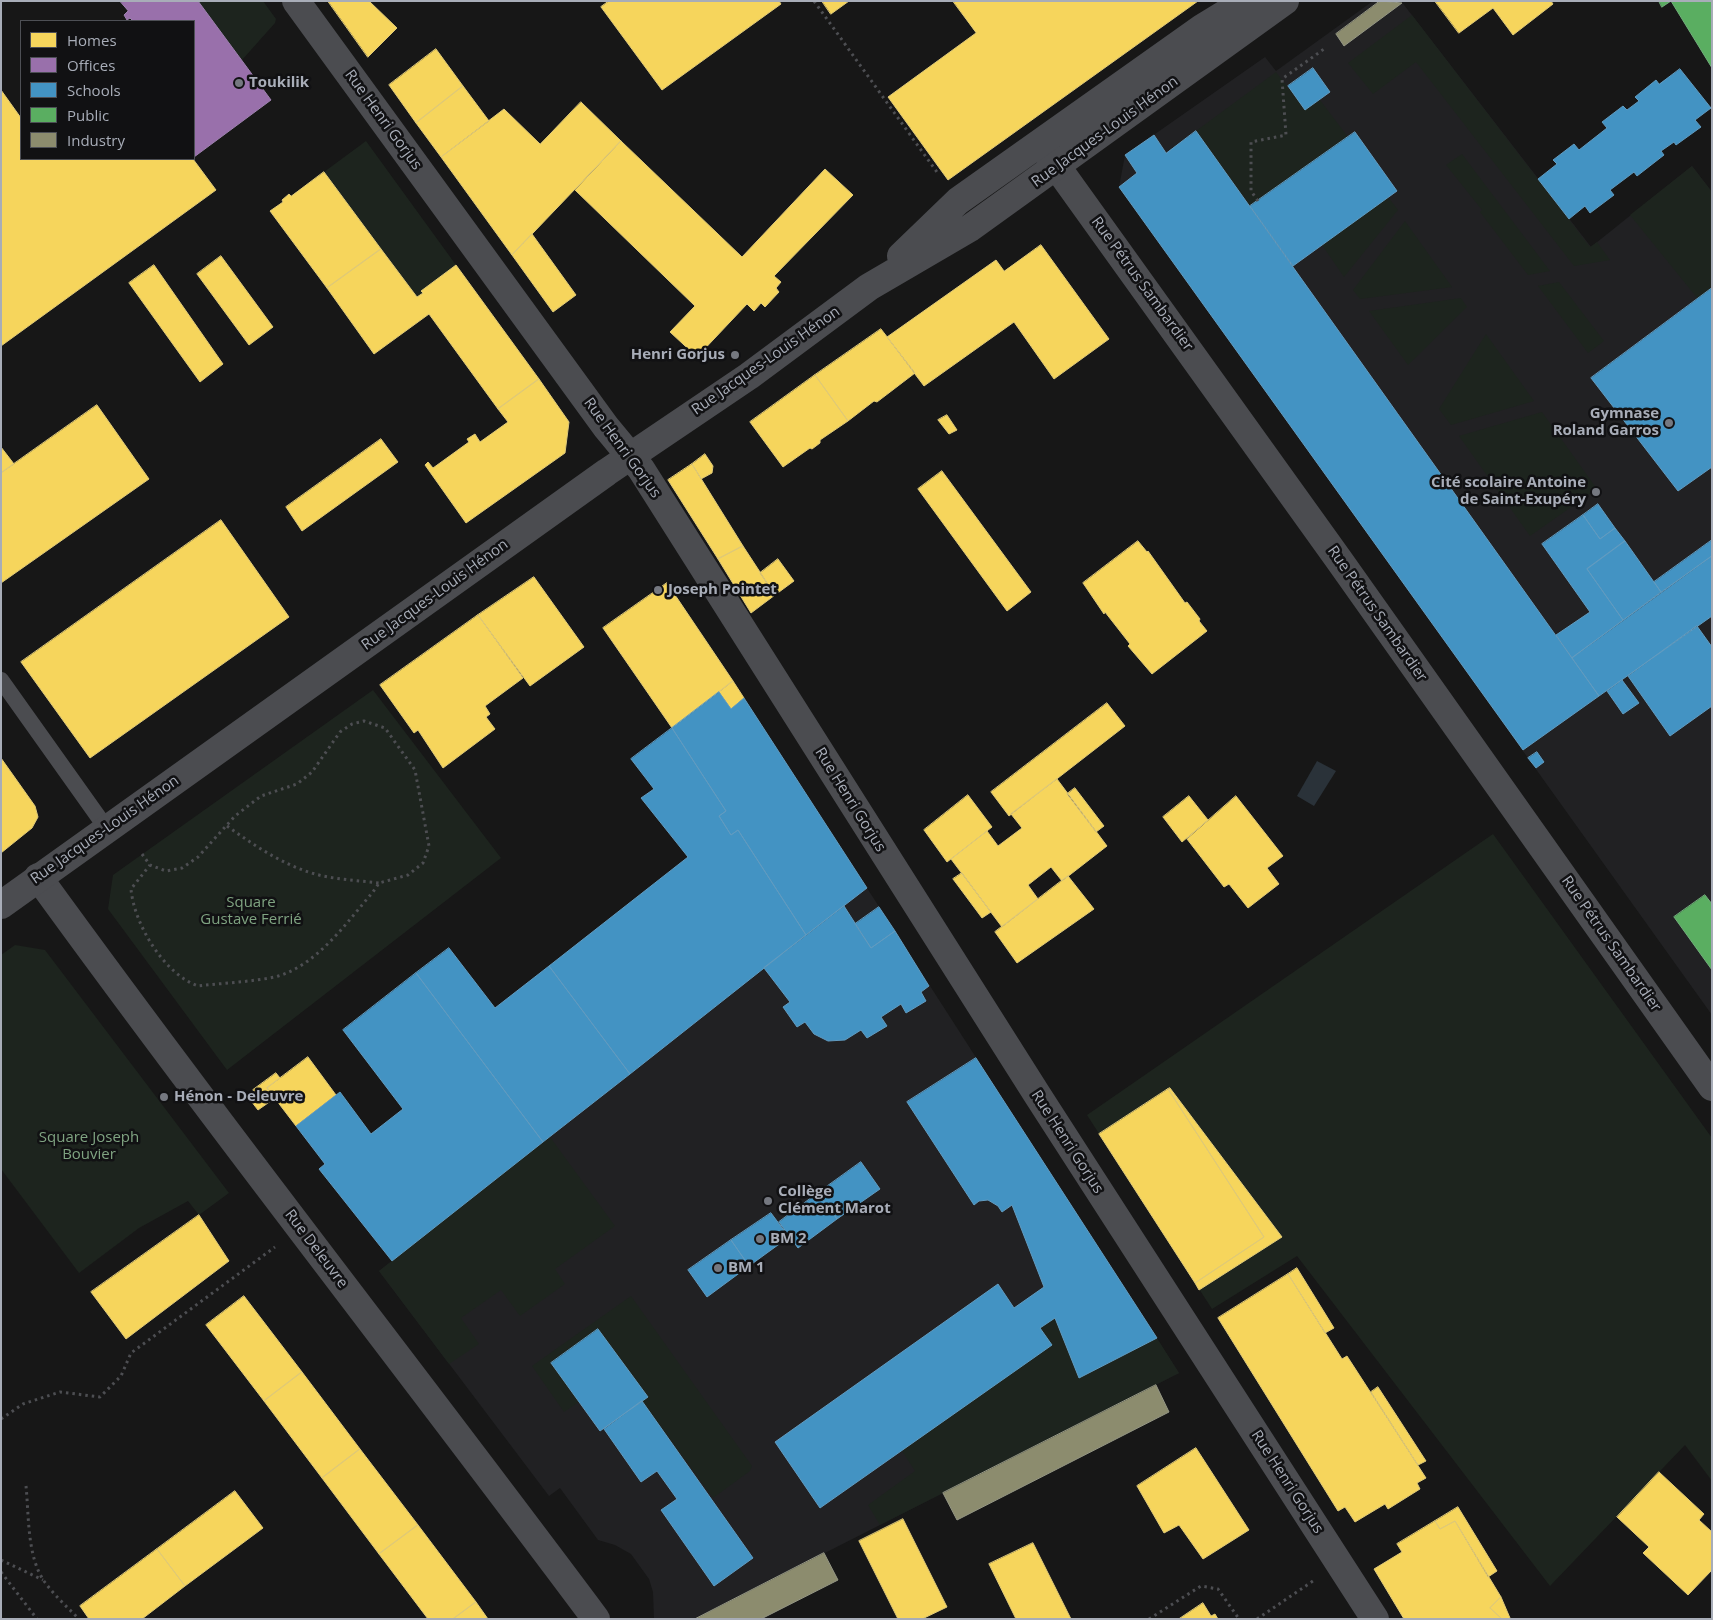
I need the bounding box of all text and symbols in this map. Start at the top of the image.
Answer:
legend [20,20,195,160]
text: Homes [67,30,117,50]
text: Offices [67,55,115,75]
street label: Rue Henri Gorjus [341,66,425,174]
street label: Rue Jacques-Louis Hénon [1028,73,1182,191]
place label: Toukilik [249,74,309,92]
marker: Toukilik [233,77,245,89]
text: Schools [67,80,121,100]
text: Public [67,105,109,125]
text: Industry [67,130,125,150]
street label: Rue Pétrus Sambardier [1087,213,1197,355]
street label: Rue Jacques-Louis Hénon [688,303,844,419]
place label: Henri Gorjus [631,346,725,364]
marker: Henri Gorjus [729,349,741,361]
street label: Rue Henri Gorjus [580,394,664,502]
place label: Gymnase Roland Garros [1553,405,1659,440]
marker: Gymnase Roland Garros [1663,417,1675,429]
place label: Cité scolaire Antoine de Saint-Exupéry [1431,474,1586,509]
marker: Cité scolaire Antoine de Saint-Exupéry [1590,486,1602,498]
street label: Rue Jacques-Louis Hénon [358,536,512,654]
street label: Rue Pétrus Sambardier [1323,543,1431,685]
place label: Joseph Pointet [668,581,777,599]
marker: Joseph Pointet [652,584,664,596]
street label: Rue Henri Gorjus [811,745,889,855]
street label: Rue Jacques-Louis Hénon [27,772,183,888]
street label: Rue Pétrus Sambardier [1557,873,1665,1015]
park label: Square Gustave Ferrié [200,894,302,929]
street label: Rue Henri Gorjus [1027,1087,1107,1197]
place label: Hénon - Deleuvre [174,1088,303,1106]
marker: Hénon - Deleuvre [158,1091,170,1103]
park label: Square Joseph Bouvier [39,1129,139,1164]
place label: Collège Clément Marot [778,1183,891,1218]
marker: Collège Clément Marot [762,1195,774,1207]
street label: Rue Deleuvre [281,1206,351,1292]
place label: BM 2 [770,1230,807,1248]
marker: BM 2 [754,1233,766,1245]
place label: BM 1 [728,1259,765,1277]
marker: BM 1 [712,1262,724,1274]
street label: Rue Henri Gorjus [1247,1427,1327,1537]

